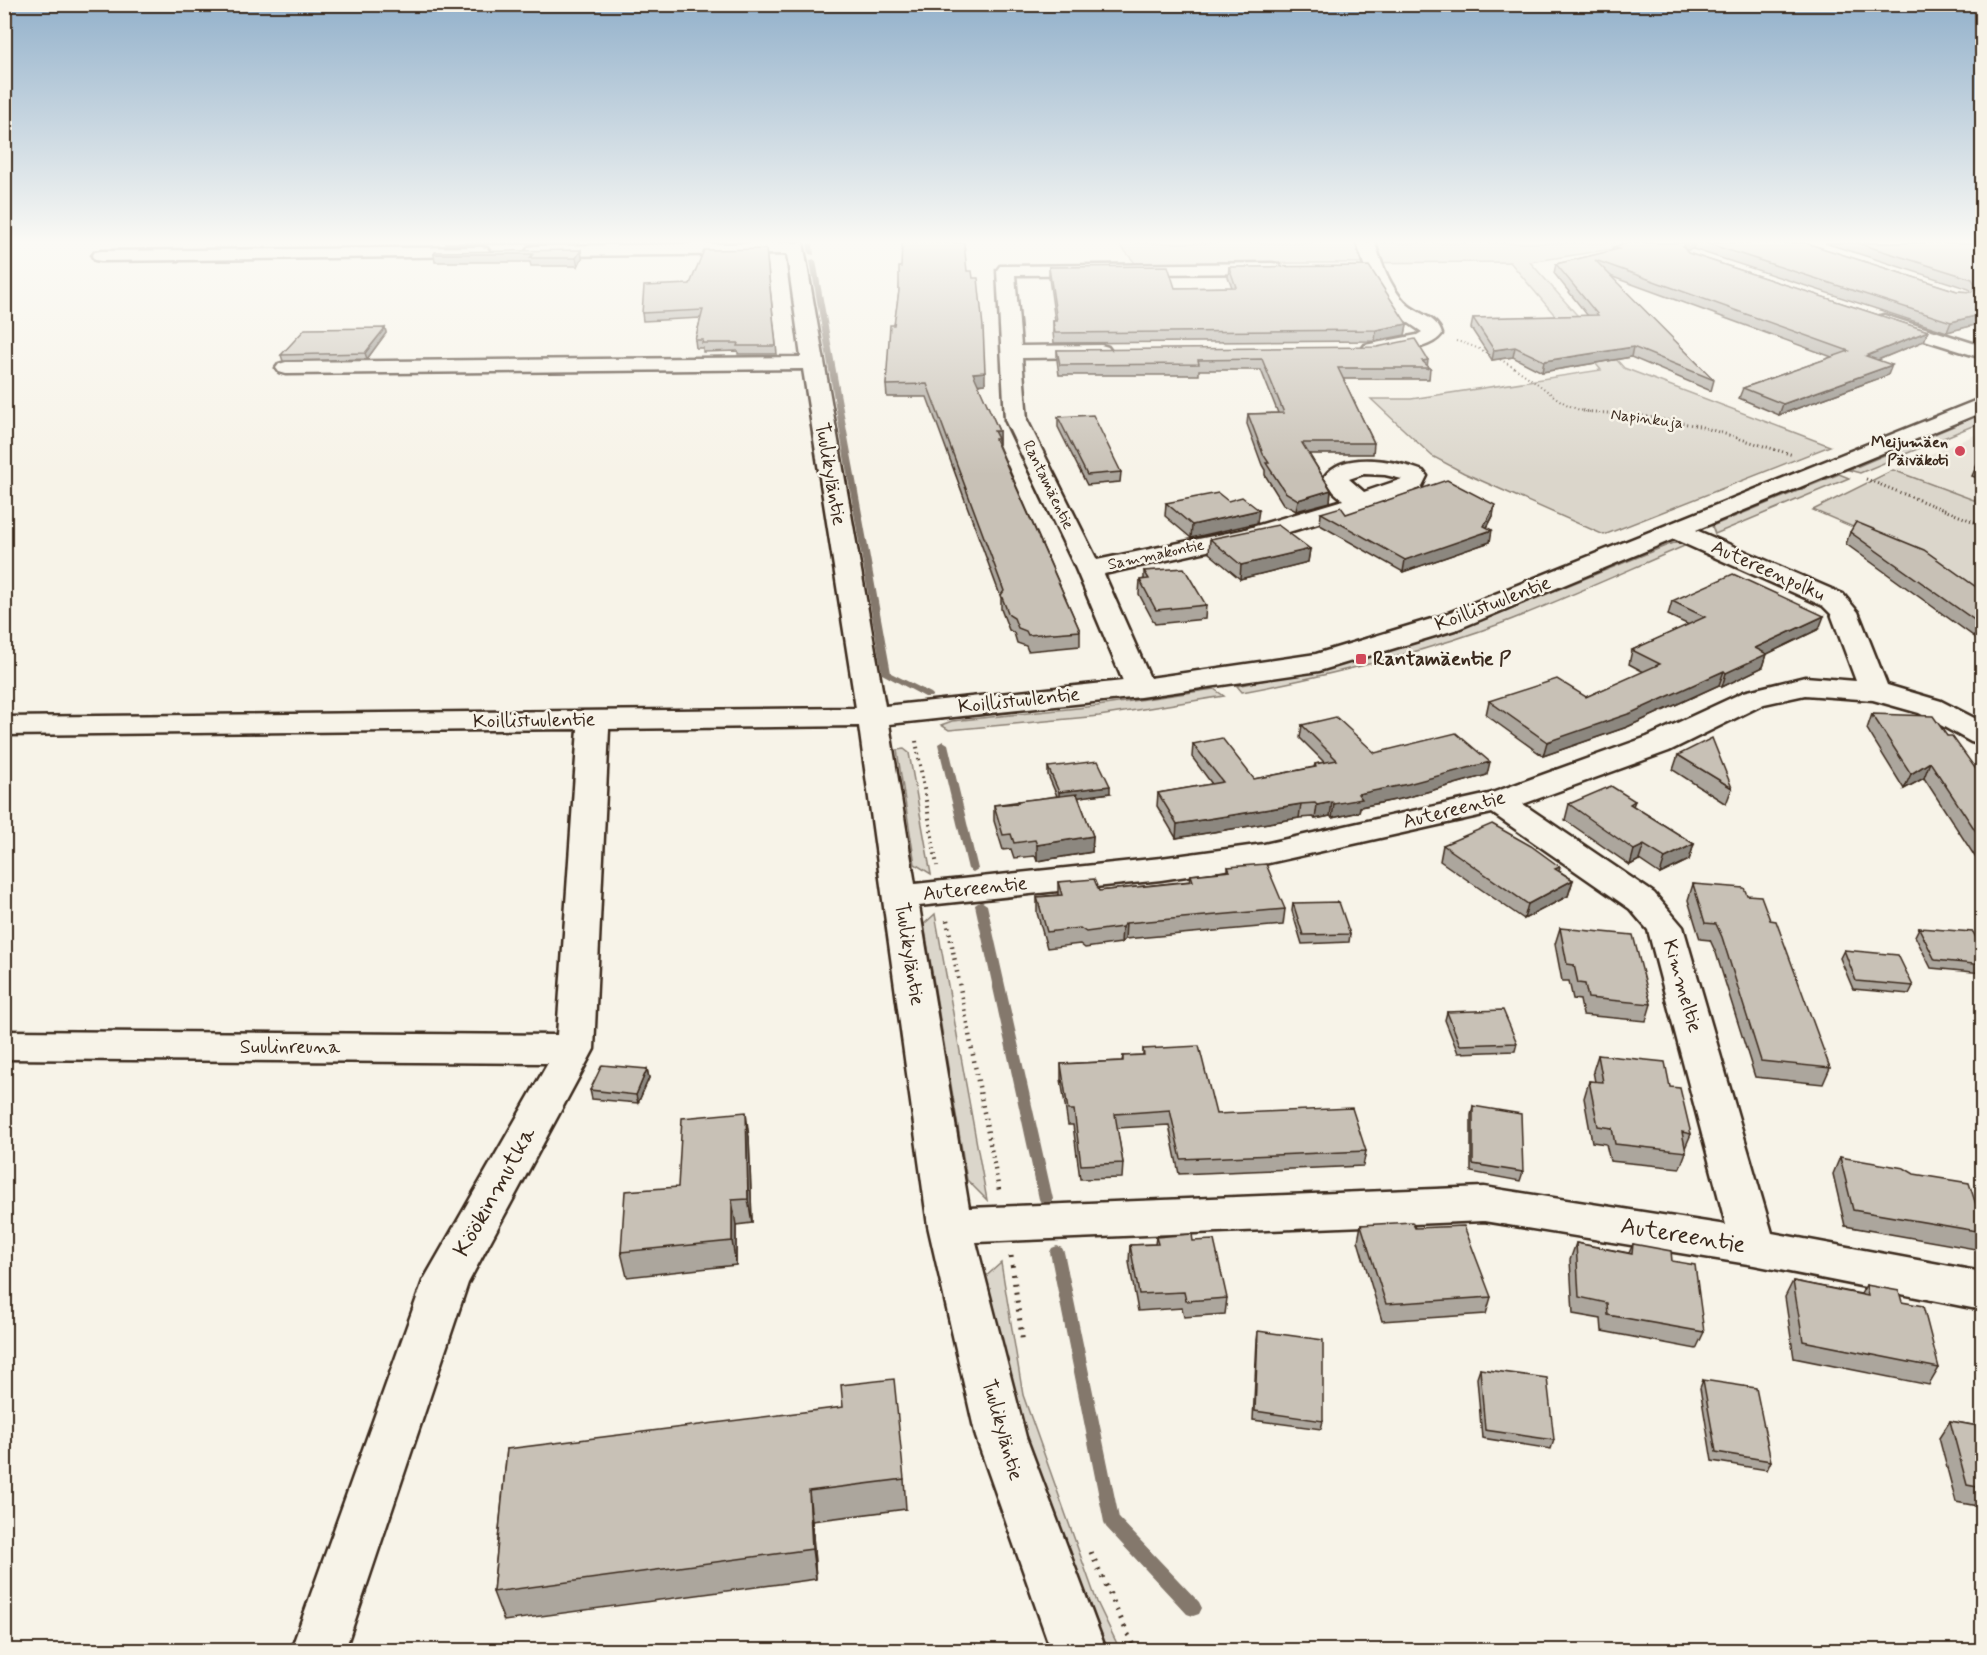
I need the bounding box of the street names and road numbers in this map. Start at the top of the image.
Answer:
street label: Napinkuja [1609,404,1685,434]
street label: Tuulikyläntie [808,420,852,528]
street label: Rantamäentie [1017,437,1079,533]
street label: Autereenpolku [1707,534,1829,608]
street label: Sammakontie [1106,535,1206,575]
street label: Koillistuulentie [1431,569,1555,639]
street label: Koillistuulentie [957,681,1081,721]
street label: Koillistuulentie [473,706,596,736]
street label: Autereentie [1400,784,1508,836]
street label: Autereentie [921,870,1029,908]
street label: Tuulikyläntie [888,900,931,1008]
street label: Kimmeltie [1656,936,1708,1036]
street label: Suulinreuna [240,1034,341,1061]
street label: Köökinmutka [447,1121,544,1263]
street label: Autereentie [1618,1211,1748,1261]
street label: Tuulikyläntie [975,1376,1029,1484]

